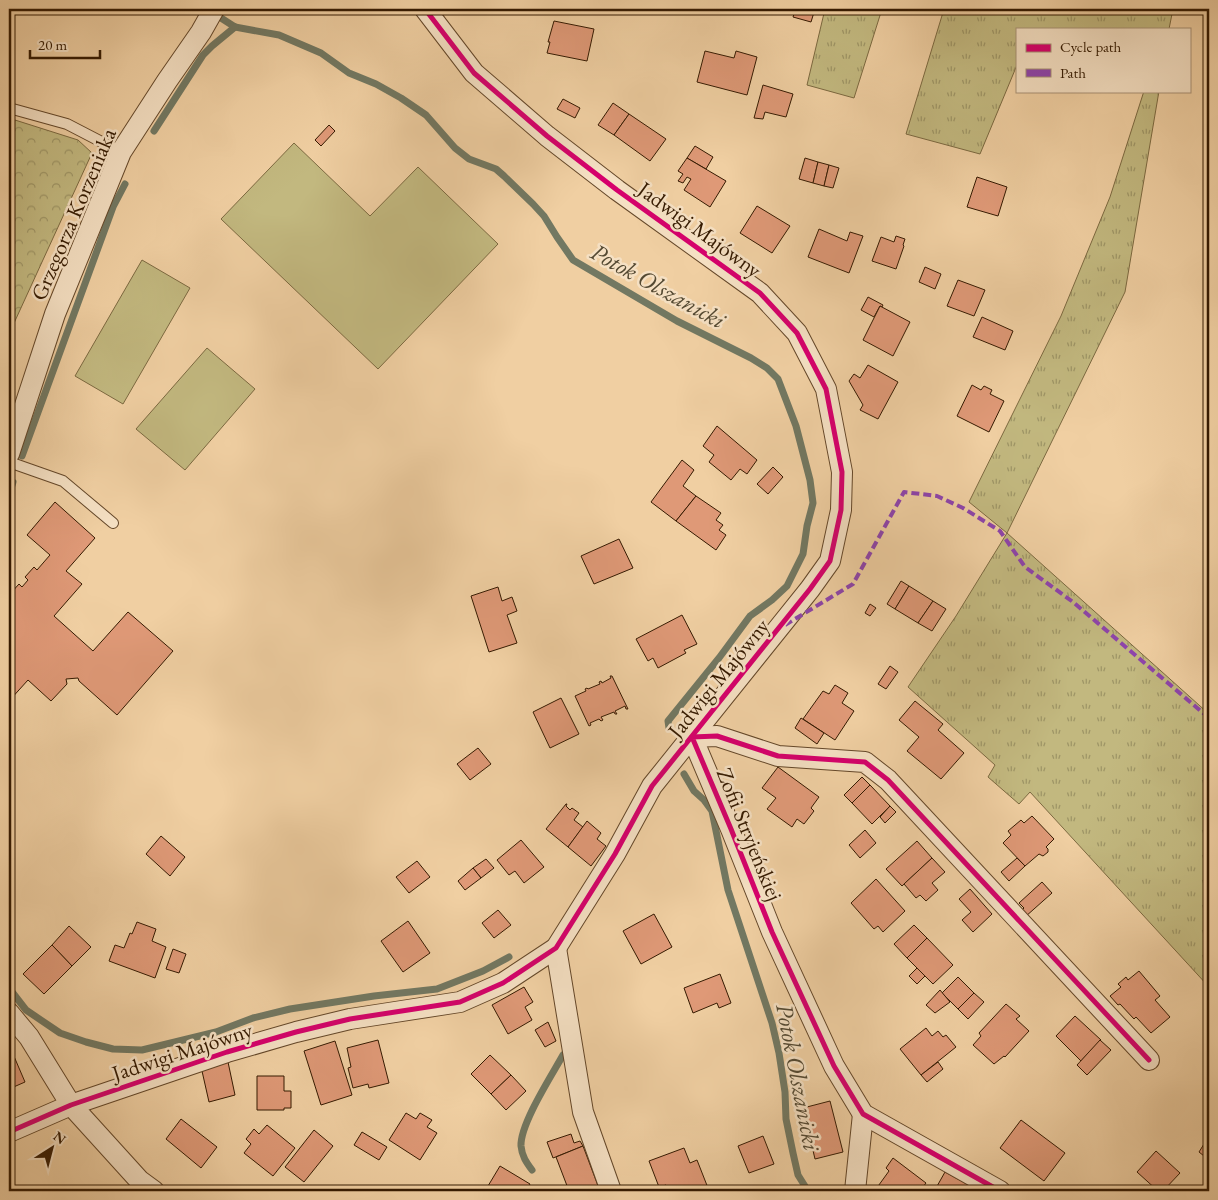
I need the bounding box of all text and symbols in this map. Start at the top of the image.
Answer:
scale bar [30,28,100,60]
legend [1016,28,1190,92]
text: 20 m [38,35,67,54]
text: Cycle path [1060,37,1122,56]
text: Path [1060,63,1086,82]
street label: Grzegorza Korzeniaka [24,123,123,305]
street label: Jadwigi Majówny [630,174,768,284]
water label: Potok Olszanicki [585,236,732,336]
street label: Jadwigi Majówny [660,612,776,746]
street label: Zofii Stryjeńskiej [710,763,789,905]
water label: Potok Olszanicki [769,1001,828,1154]
street label: Jadwigi Majówny [106,1015,256,1088]
north arrow [28,1122,78,1172]
text: N [50,1127,70,1148]

